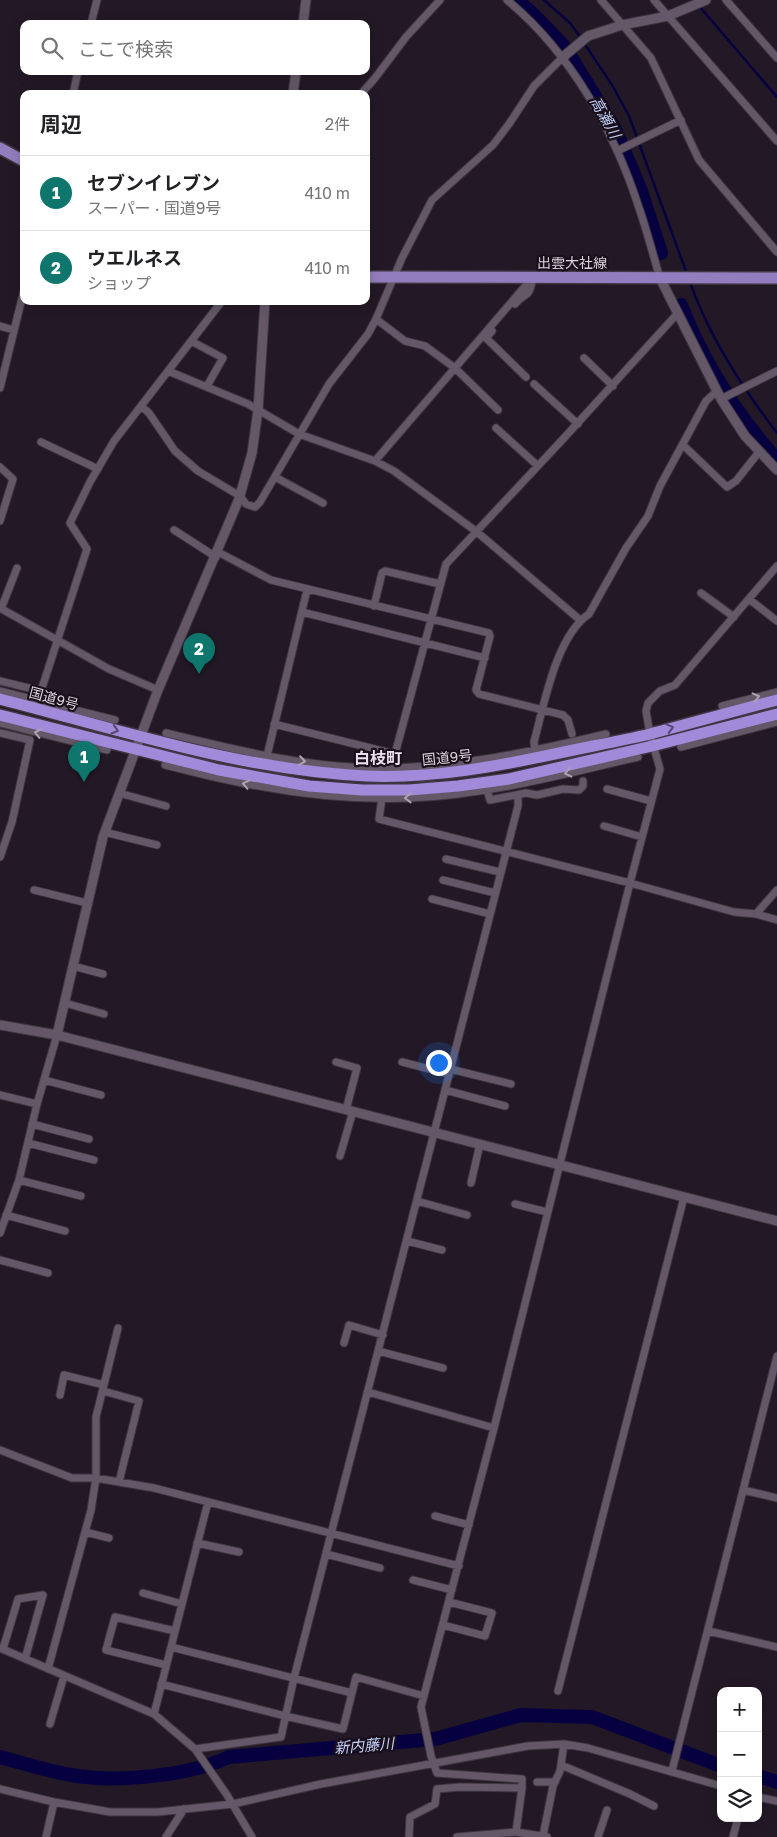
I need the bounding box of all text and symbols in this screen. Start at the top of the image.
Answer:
search box [20,20,370,75]
icon: search [38,34,66,62]
text: ここで検索 [78,37,173,60]
water label: 高瀬川 [587,93,626,143]
text: 周辺 [40,111,82,137]
text: 2件 [325,114,350,134]
text: セブンイレブン [87,171,220,194]
text: 1 [52,183,60,203]
text: 410 m [304,183,350,203]
text: スーパー · 国道9号 [87,198,221,218]
text: ウエルネス [87,246,182,269]
street label: 出雲大社線 [537,254,607,271]
text: 2 [51,258,61,278]
text: 410 m [304,258,350,278]
text: ショップ [87,273,151,293]
pin: 2 [183,633,215,674]
street label: 国道9号 [27,683,81,713]
one-way arrow [752,692,760,703]
one-way arrow [666,723,675,734]
one-way arrow [110,724,119,735]
one-way arrow [34,728,43,739]
pin: 1 [68,741,100,782]
street label: 国道9号 [421,746,473,768]
district label: 白枝町 [354,748,402,768]
one-way arrow [298,756,306,766]
one-way arrow [564,767,573,778]
one-way arrow [242,779,251,790]
one-way arrow [404,792,412,803]
your location [426,1050,452,1076]
map controls [717,1687,762,1822]
button: + [717,1687,762,1732]
button: − [717,1732,762,1777]
water label: 新内藤川 [333,1733,397,1757]
button: layers [717,1777,762,1822]

